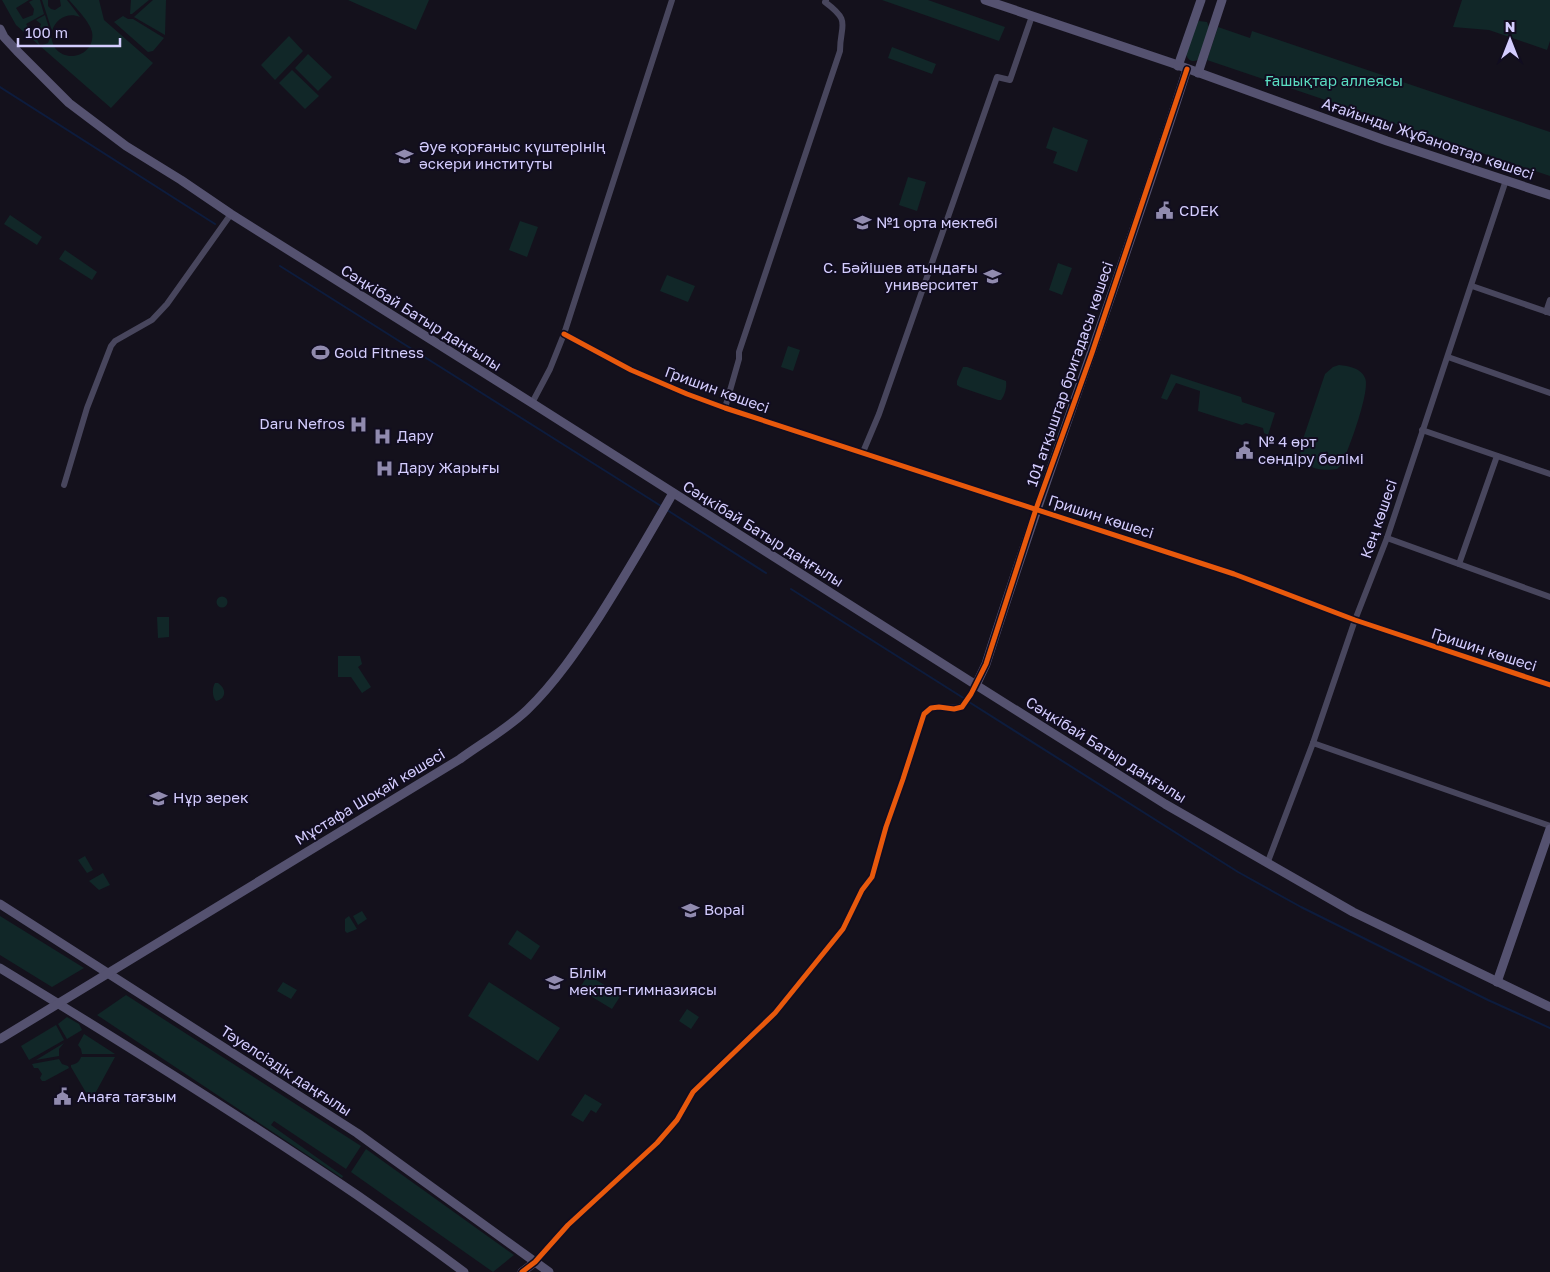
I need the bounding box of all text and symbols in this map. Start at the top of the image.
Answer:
scale bar [18,15,120,47]
north arrow [1485,15,1535,65]
text: N [1505,18,1515,35]
text: 100 m [25,23,68,41]
park label: Ғашықтар аллеясы [1265,71,1403,89]
street label: Ағайынды Жұбановтар көшесі [1320,93,1537,184]
place label: Әуе қорғаныс күштерінің әскери институты [419,137,606,172]
school or university icon: Әуе қорғаныс күштерінің әскери институты [395,146,415,166]
public building icon: CDEK [1155,201,1175,221]
place label: CDEK [1179,201,1219,219]
school or university icon: №1 орта мектебі [852,213,872,233]
place label: №1 орта мектебі [876,213,998,231]
place label: С. Бәйішев атындағы университет [823,258,979,293]
street label: 101 атқыштар бригадасы көшесі [1022,259,1116,489]
street label: Сәңкібай Батыр даңғылы [338,260,505,374]
school or university icon: С. Бәйішев атындағы университет [982,267,1002,287]
sports icon: Gold Fitness [310,343,330,363]
place label: Gold Fitness [334,343,424,361]
street label: Гришин көшесі [663,362,772,416]
place label: Daru Nefros [259,414,345,432]
hospital icon: Daru Nefros [349,414,369,434]
hospital icon: Дару [373,426,393,446]
place label: Дару [397,426,434,444]
place label: № 4 өрт сөндіру бөлімі [1258,432,1364,467]
public building icon: № 4 өрт сөндіру бөлімі [1234,441,1254,461]
hospital icon: Дару Жарығы [374,458,394,478]
place label: Дару Жарығы [398,458,500,476]
street label: Сәңкібай Батыр даңғылы [680,476,847,590]
street label: Кең көшесі [1356,477,1400,561]
street label: Гришин көшесі [1046,491,1156,542]
street label: Гришин көшесі [1429,624,1539,675]
street label: Сәңкібай Батыр даңғылы [1023,692,1190,806]
street label: Мұстафа Шоқай көшесі [291,744,448,849]
school or university icon: Нұр зерек [149,788,169,808]
place label: Нұр зерек [173,788,249,807]
school or university icon: Bopai [680,900,700,920]
place label: Bopai [704,900,745,918]
place label: Білім мектеп-гимназиясы [569,963,717,998]
school or university icon: Білім мектеп-гимназиясы [545,972,565,992]
street label: Тәуелсіздік даңғылы [218,1021,355,1119]
public building icon: Анаға тағзым [53,1087,73,1107]
place label: Анаға тағзым [77,1087,176,1105]

